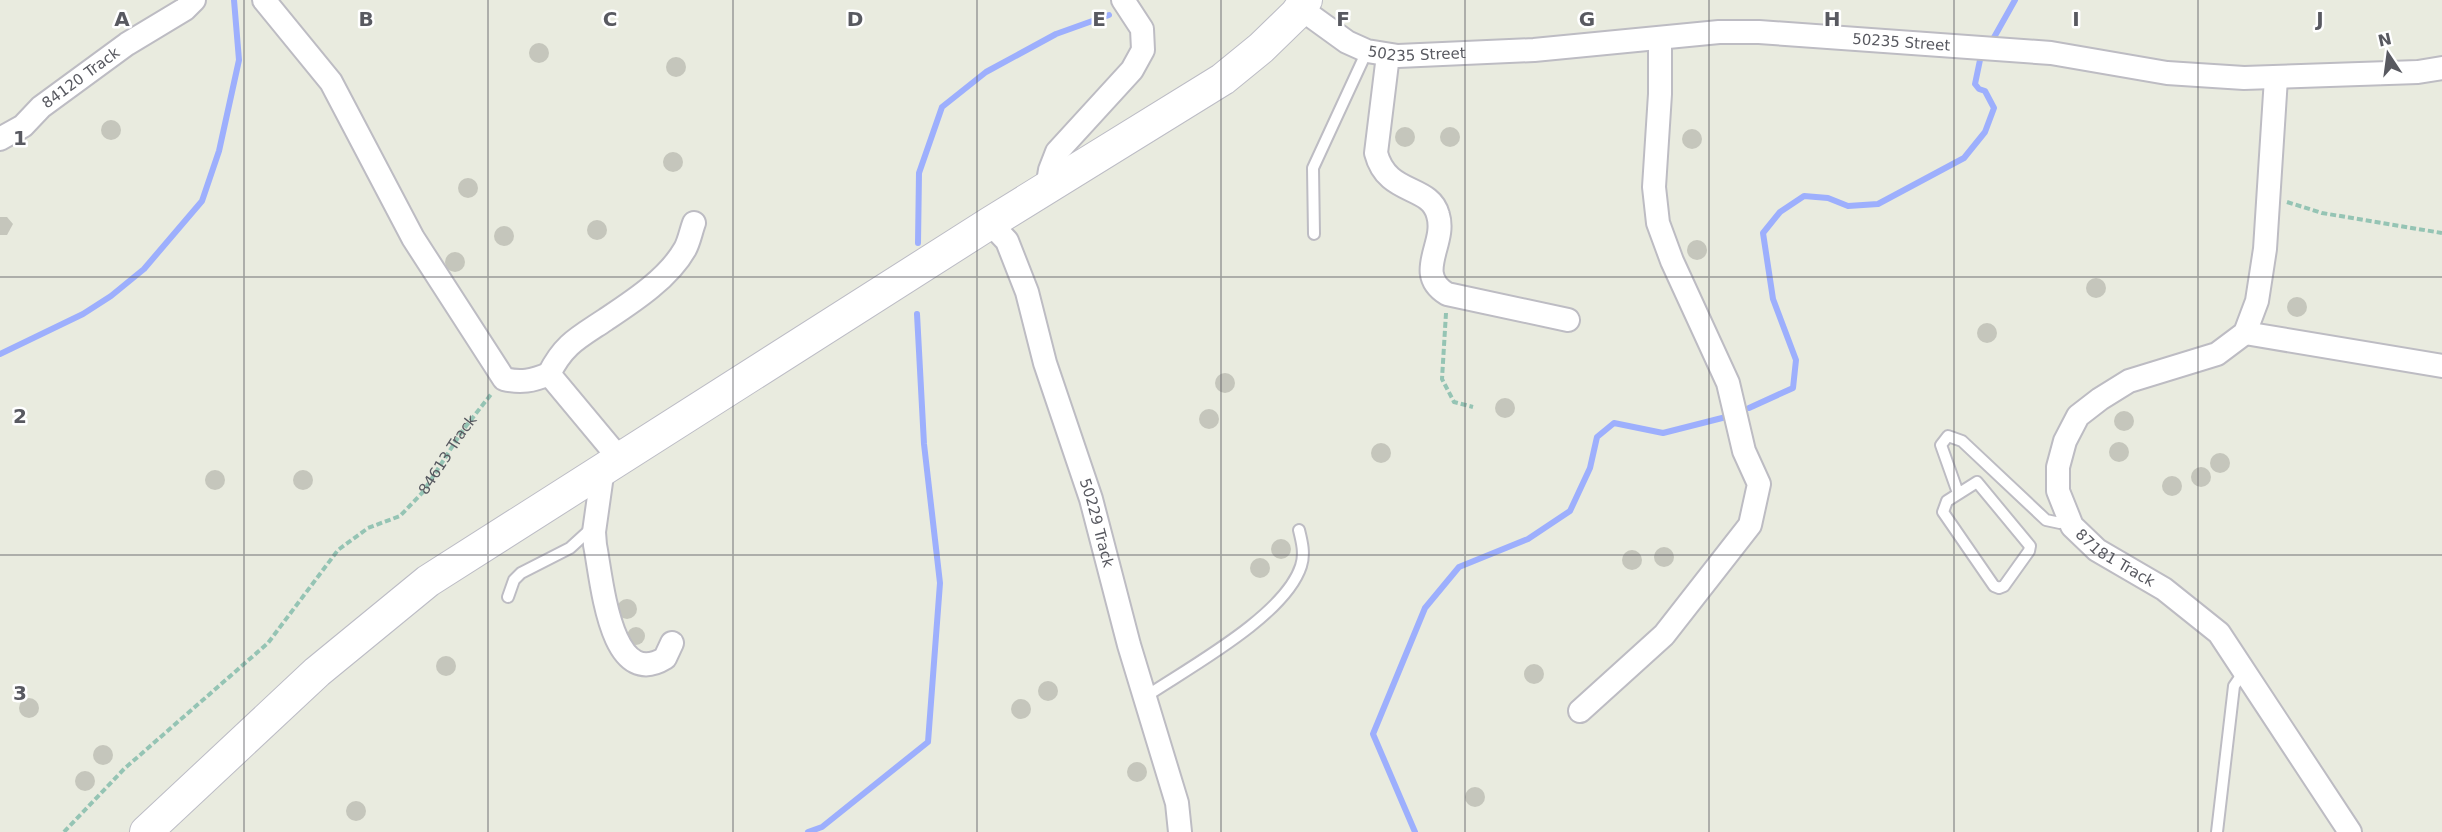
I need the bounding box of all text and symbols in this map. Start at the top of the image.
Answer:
text: A [114,7,130,31]
text: B [358,7,374,31]
text: C [603,7,617,31]
text: D [847,7,863,31]
text: E [1092,7,1106,31]
text: F [1336,7,1350,31]
text: G [1579,7,1595,31]
text: H [1824,7,1840,31]
text: I [2072,7,2080,31]
text: J [2314,7,2324,31]
north arrow [2358,24,2418,84]
text: N [2376,29,2393,51]
street label: 50235 Street [1852,30,1951,55]
street label: 50235 Street [1367,42,1466,65]
street label: 84120 Track [39,43,123,112]
text: 1 [13,126,27,150]
text: 2 [13,404,27,428]
street label: 84613 Track [415,411,481,498]
street label: 50229 Track [1076,476,1118,570]
street label: 87181 Track [2072,525,2158,591]
text: 3 [13,681,27,705]

